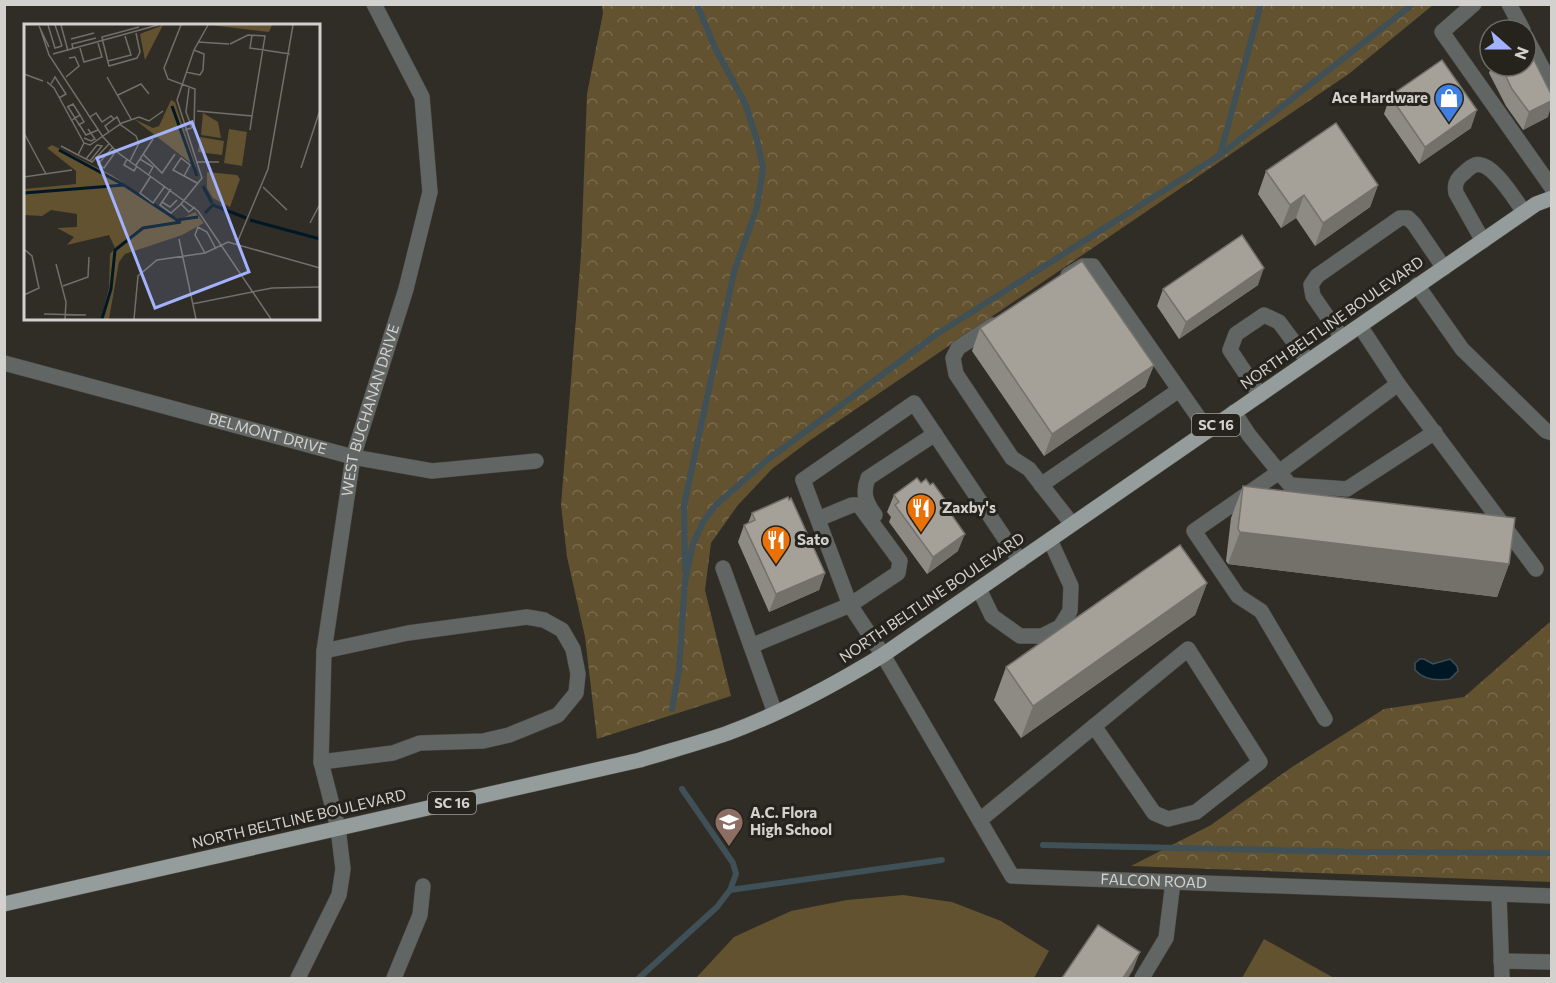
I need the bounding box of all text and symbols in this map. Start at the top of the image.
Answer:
north arrow [1478,18,1538,78]
inset map [24,24,320,320]
text: N [1511,45,1533,63]
shop icon: Ace Hardware [1433,82,1465,124]
place label: Ace Hardware [1332,88,1428,106]
street label: NORTH BELTLINE BOULEVARD [1236,252,1426,392]
street label: WEST BUCHANAN DRIVE [337,322,402,497]
street label: BELMONT DRIVE [207,408,329,458]
road number: SC 16 [1192,414,1240,436]
restaurant icon: Zaxby's [905,492,937,534]
place label: Zaxby's [942,498,996,516]
restaurant icon: Sato [760,524,792,566]
street label: NORTH BELTLINE BOULEVARD [836,528,1027,666]
place label: Sato [797,530,829,548]
street label: NORTH BELTLINE BOULEVARD [190,785,408,851]
road number: SC 16 [428,792,476,814]
place label: A.C. Flora High School [750,803,832,838]
school or university icon: A.C. Flora High School [713,806,745,848]
street label: FALCON ROAD [1100,869,1207,891]

